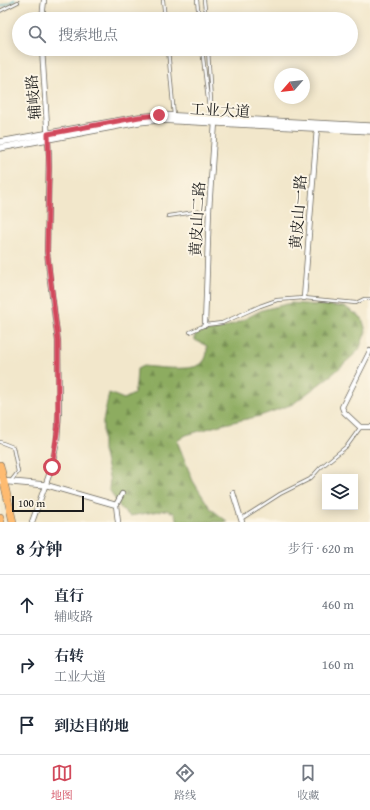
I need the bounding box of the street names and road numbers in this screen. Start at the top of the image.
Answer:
street label: 辅岐路 [21,74,45,120]
street label: 工业大道 [189,98,251,122]
street label: 黄皮山一路 [285,174,311,250]
street label: 黄皮山二路 [185,181,209,257]

